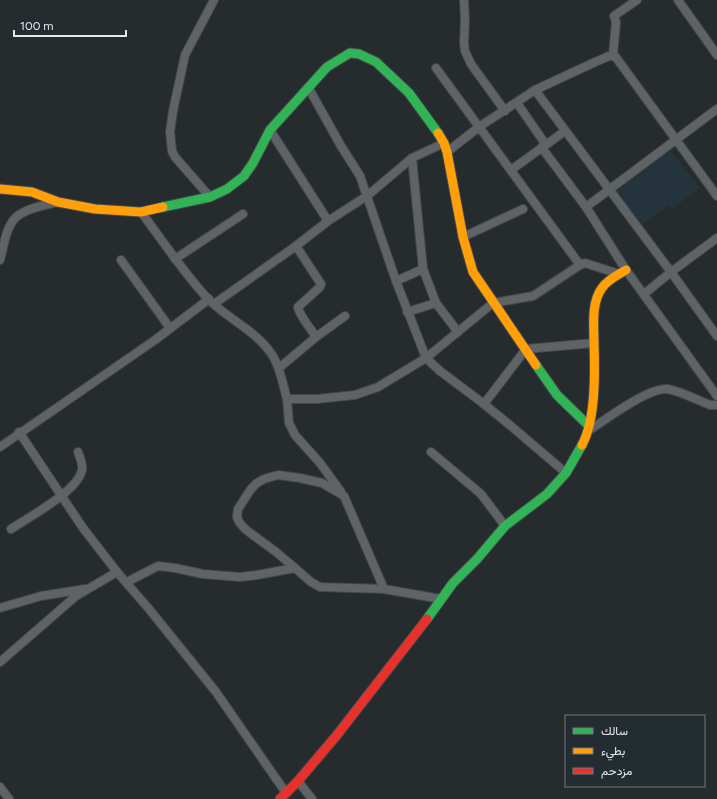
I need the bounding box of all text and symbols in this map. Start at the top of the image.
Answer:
scale bar [14,12,126,38]
text: 100 m [20,19,54,33]
legend [565,715,705,787]
text: سالك [601,724,628,738]
text: بطيء [601,744,625,761]
text: مزدحم [601,764,632,779]

